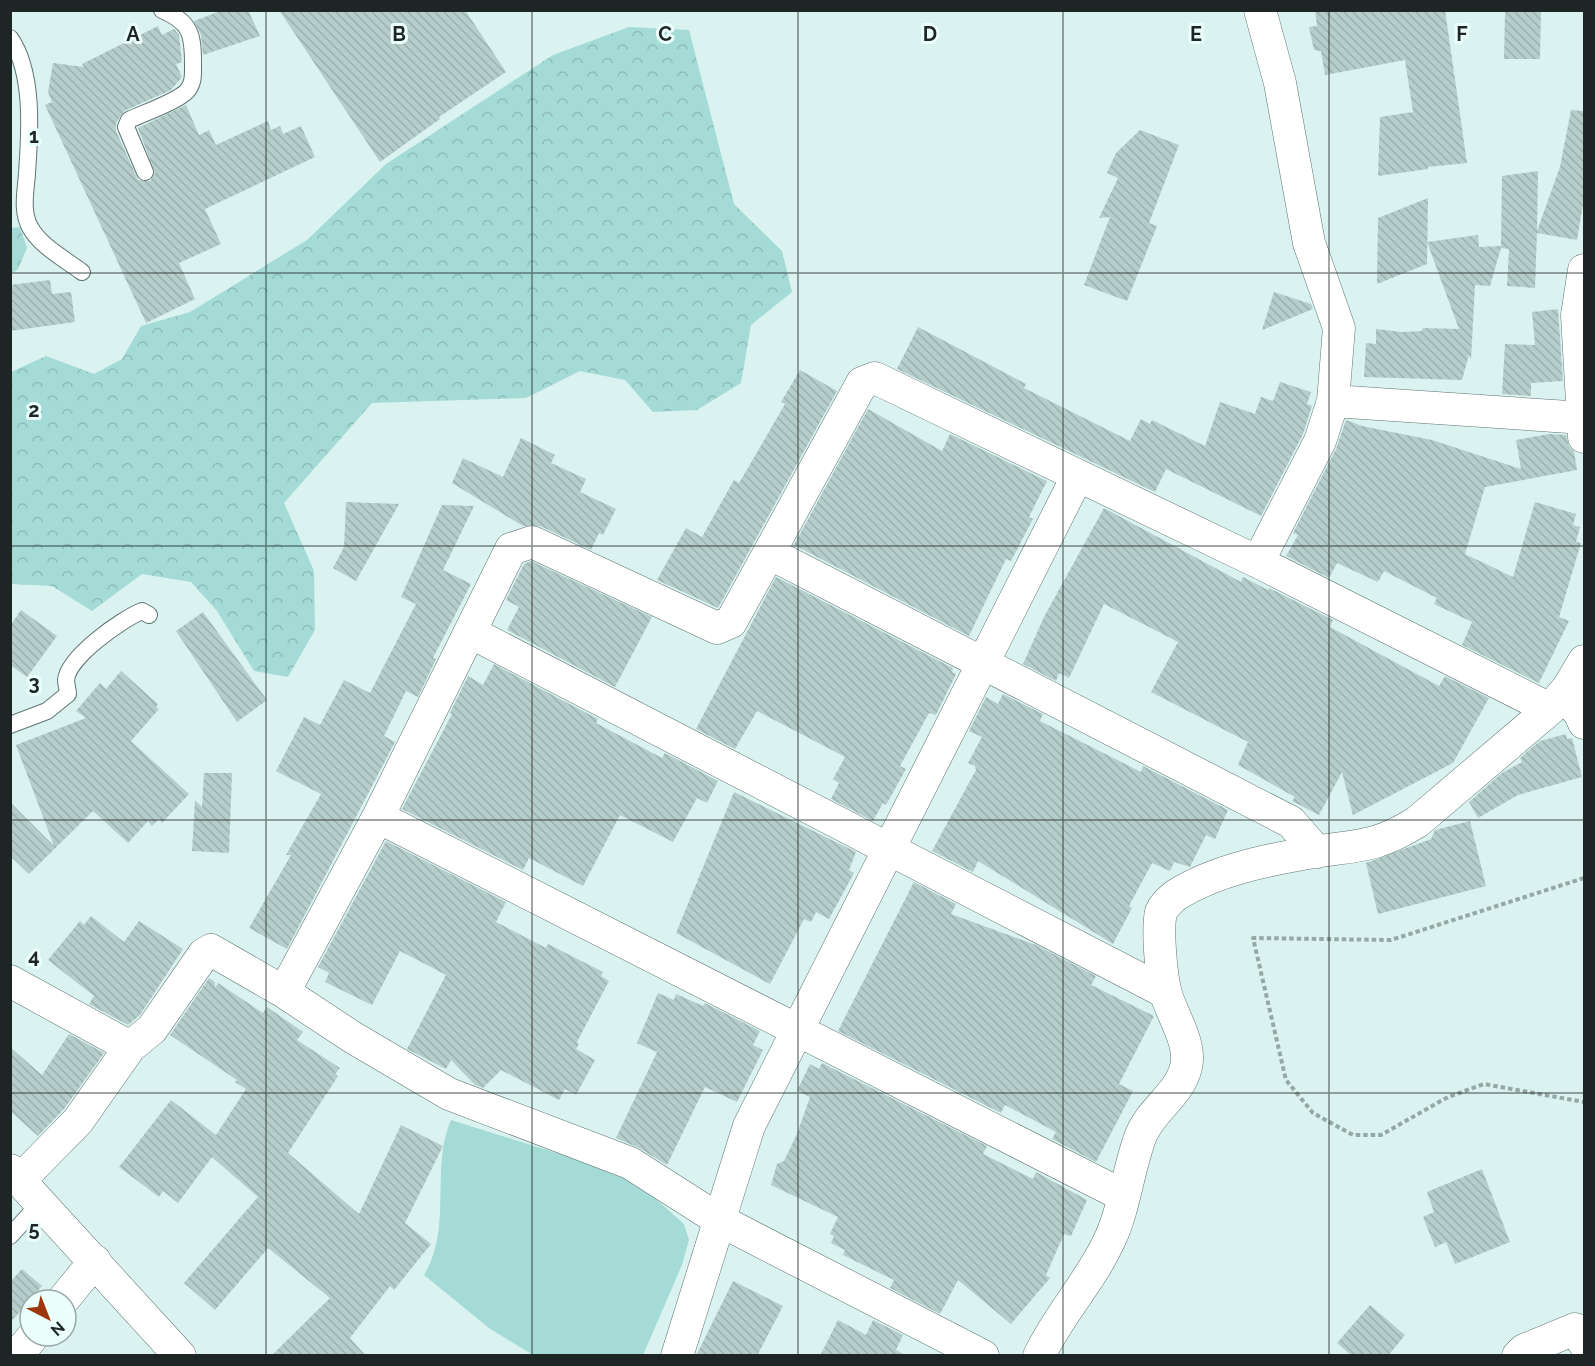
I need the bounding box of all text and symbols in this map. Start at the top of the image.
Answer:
text: A [126,22,140,46]
text: B [392,22,406,46]
text: C [658,22,672,46]
text: D [923,22,937,46]
text: E [1190,22,1202,46]
text: F [1456,22,1468,46]
text: 1 [29,124,39,148]
text: 2 [28,398,40,422]
text: 3 [28,671,40,695]
text: 4 [28,944,40,968]
text: 5 [28,1217,40,1241]
north arrow [18,1288,78,1348]
text: N [47,1318,69,1340]

